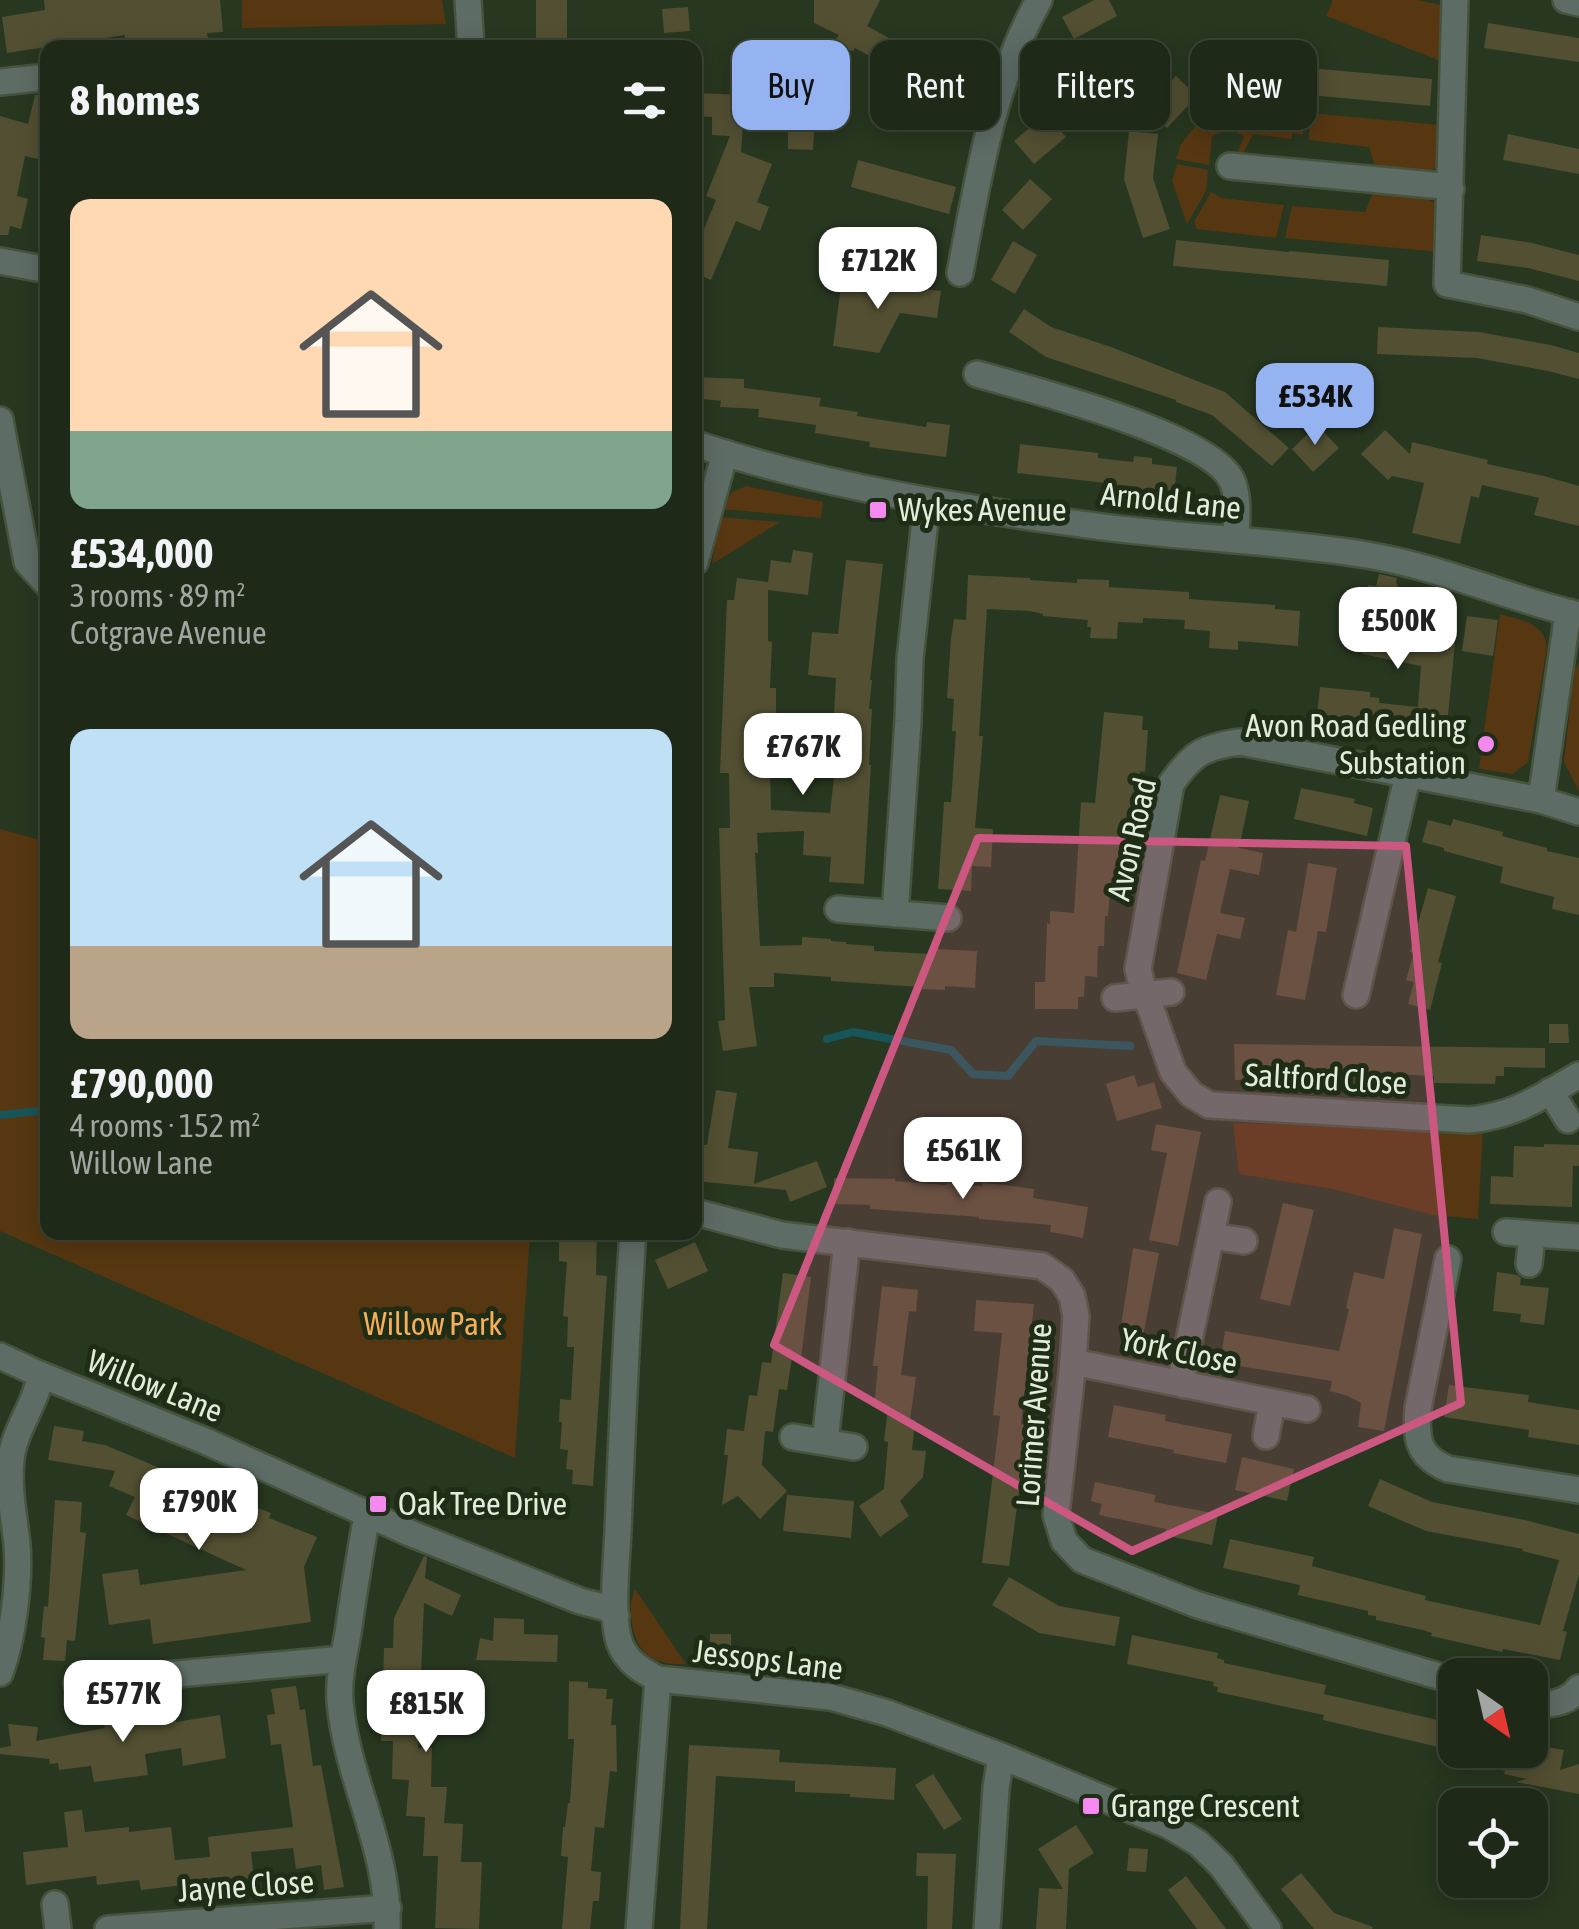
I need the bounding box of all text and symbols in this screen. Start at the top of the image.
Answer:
chip: Buy [732,40,850,130]
chip: Rent [870,40,1000,130]
chip: Filters [1020,40,1170,130]
chip: New [1190,40,1317,130]
icon: filters [617,73,672,128]
text: 8 homes [70,76,200,124]
pin: £712K [808,227,948,312]
text: £712K [841,241,915,278]
icon: home [281,264,461,444]
pin: £534K [1245,363,1385,448]
text: £534K [1278,377,1352,414]
street label: Arnold Lane [1099,475,1243,526]
place label: Wykes Avenue [898,491,1067,528]
marker: Wykes Avenue [867,499,889,521]
text: £534,000 [70,529,214,577]
text: 3 rooms · 89 m² [70,577,245,614]
pin: £500K [1328,587,1468,672]
text: £500K [1361,601,1435,638]
text: Cotgrave Avenue [70,614,266,651]
place label: Avon Road Gedling Substation [1245,707,1466,781]
pin: £767K [733,713,873,798]
text: £767K [766,727,840,764]
marker: Avon Road Gedling Substation [1475,733,1497,755]
street label: Avon Road [1099,774,1164,904]
icon: home [281,794,461,974]
street label: Saltford Close [1244,1056,1408,1101]
text: £790,000 [70,1059,214,1107]
text: 4 rooms · 152 m² [70,1107,260,1144]
pin: £561K [893,1117,1033,1202]
text: £561K [926,1131,1000,1168]
text: Willow Lane [70,1144,213,1181]
park label: Willow Park [364,1305,502,1342]
street label: York Close [1117,1320,1241,1381]
street label: Lorimer Avenue [1009,1322,1058,1508]
street label: Willow Lane [82,1342,228,1429]
pin: £790K [129,1468,269,1553]
text: £790K [162,1482,236,1519]
place label: Oak Tree Drive [398,1485,567,1522]
marker: Oak Tree Drive [367,1493,389,1515]
street label: Jessops Lane [691,1632,845,1687]
north arrow [1438,1658,1548,1768]
map controls [1438,1658,1548,1898]
pin: £577K [53,1660,193,1745]
pin: £815K [356,1670,496,1755]
text: £577K [86,1674,160,1711]
text: £815K [389,1684,463,1721]
place label: Grange Crescent [1111,1787,1300,1824]
button: locate [1438,1788,1548,1898]
marker: Grange Crescent [1080,1795,1102,1817]
street label: Jayne Close [177,1862,315,1909]

